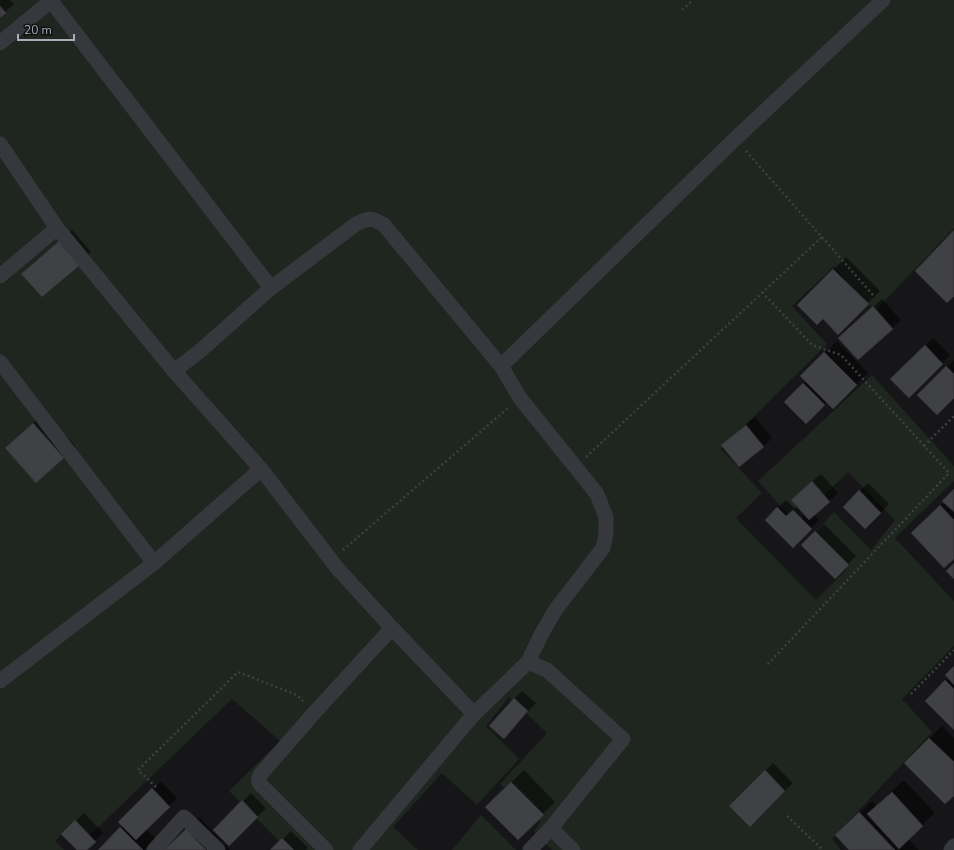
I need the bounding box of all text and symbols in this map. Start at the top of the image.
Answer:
scale bar [18,16,74,42]
text: 20 m [24,22,52,38]

